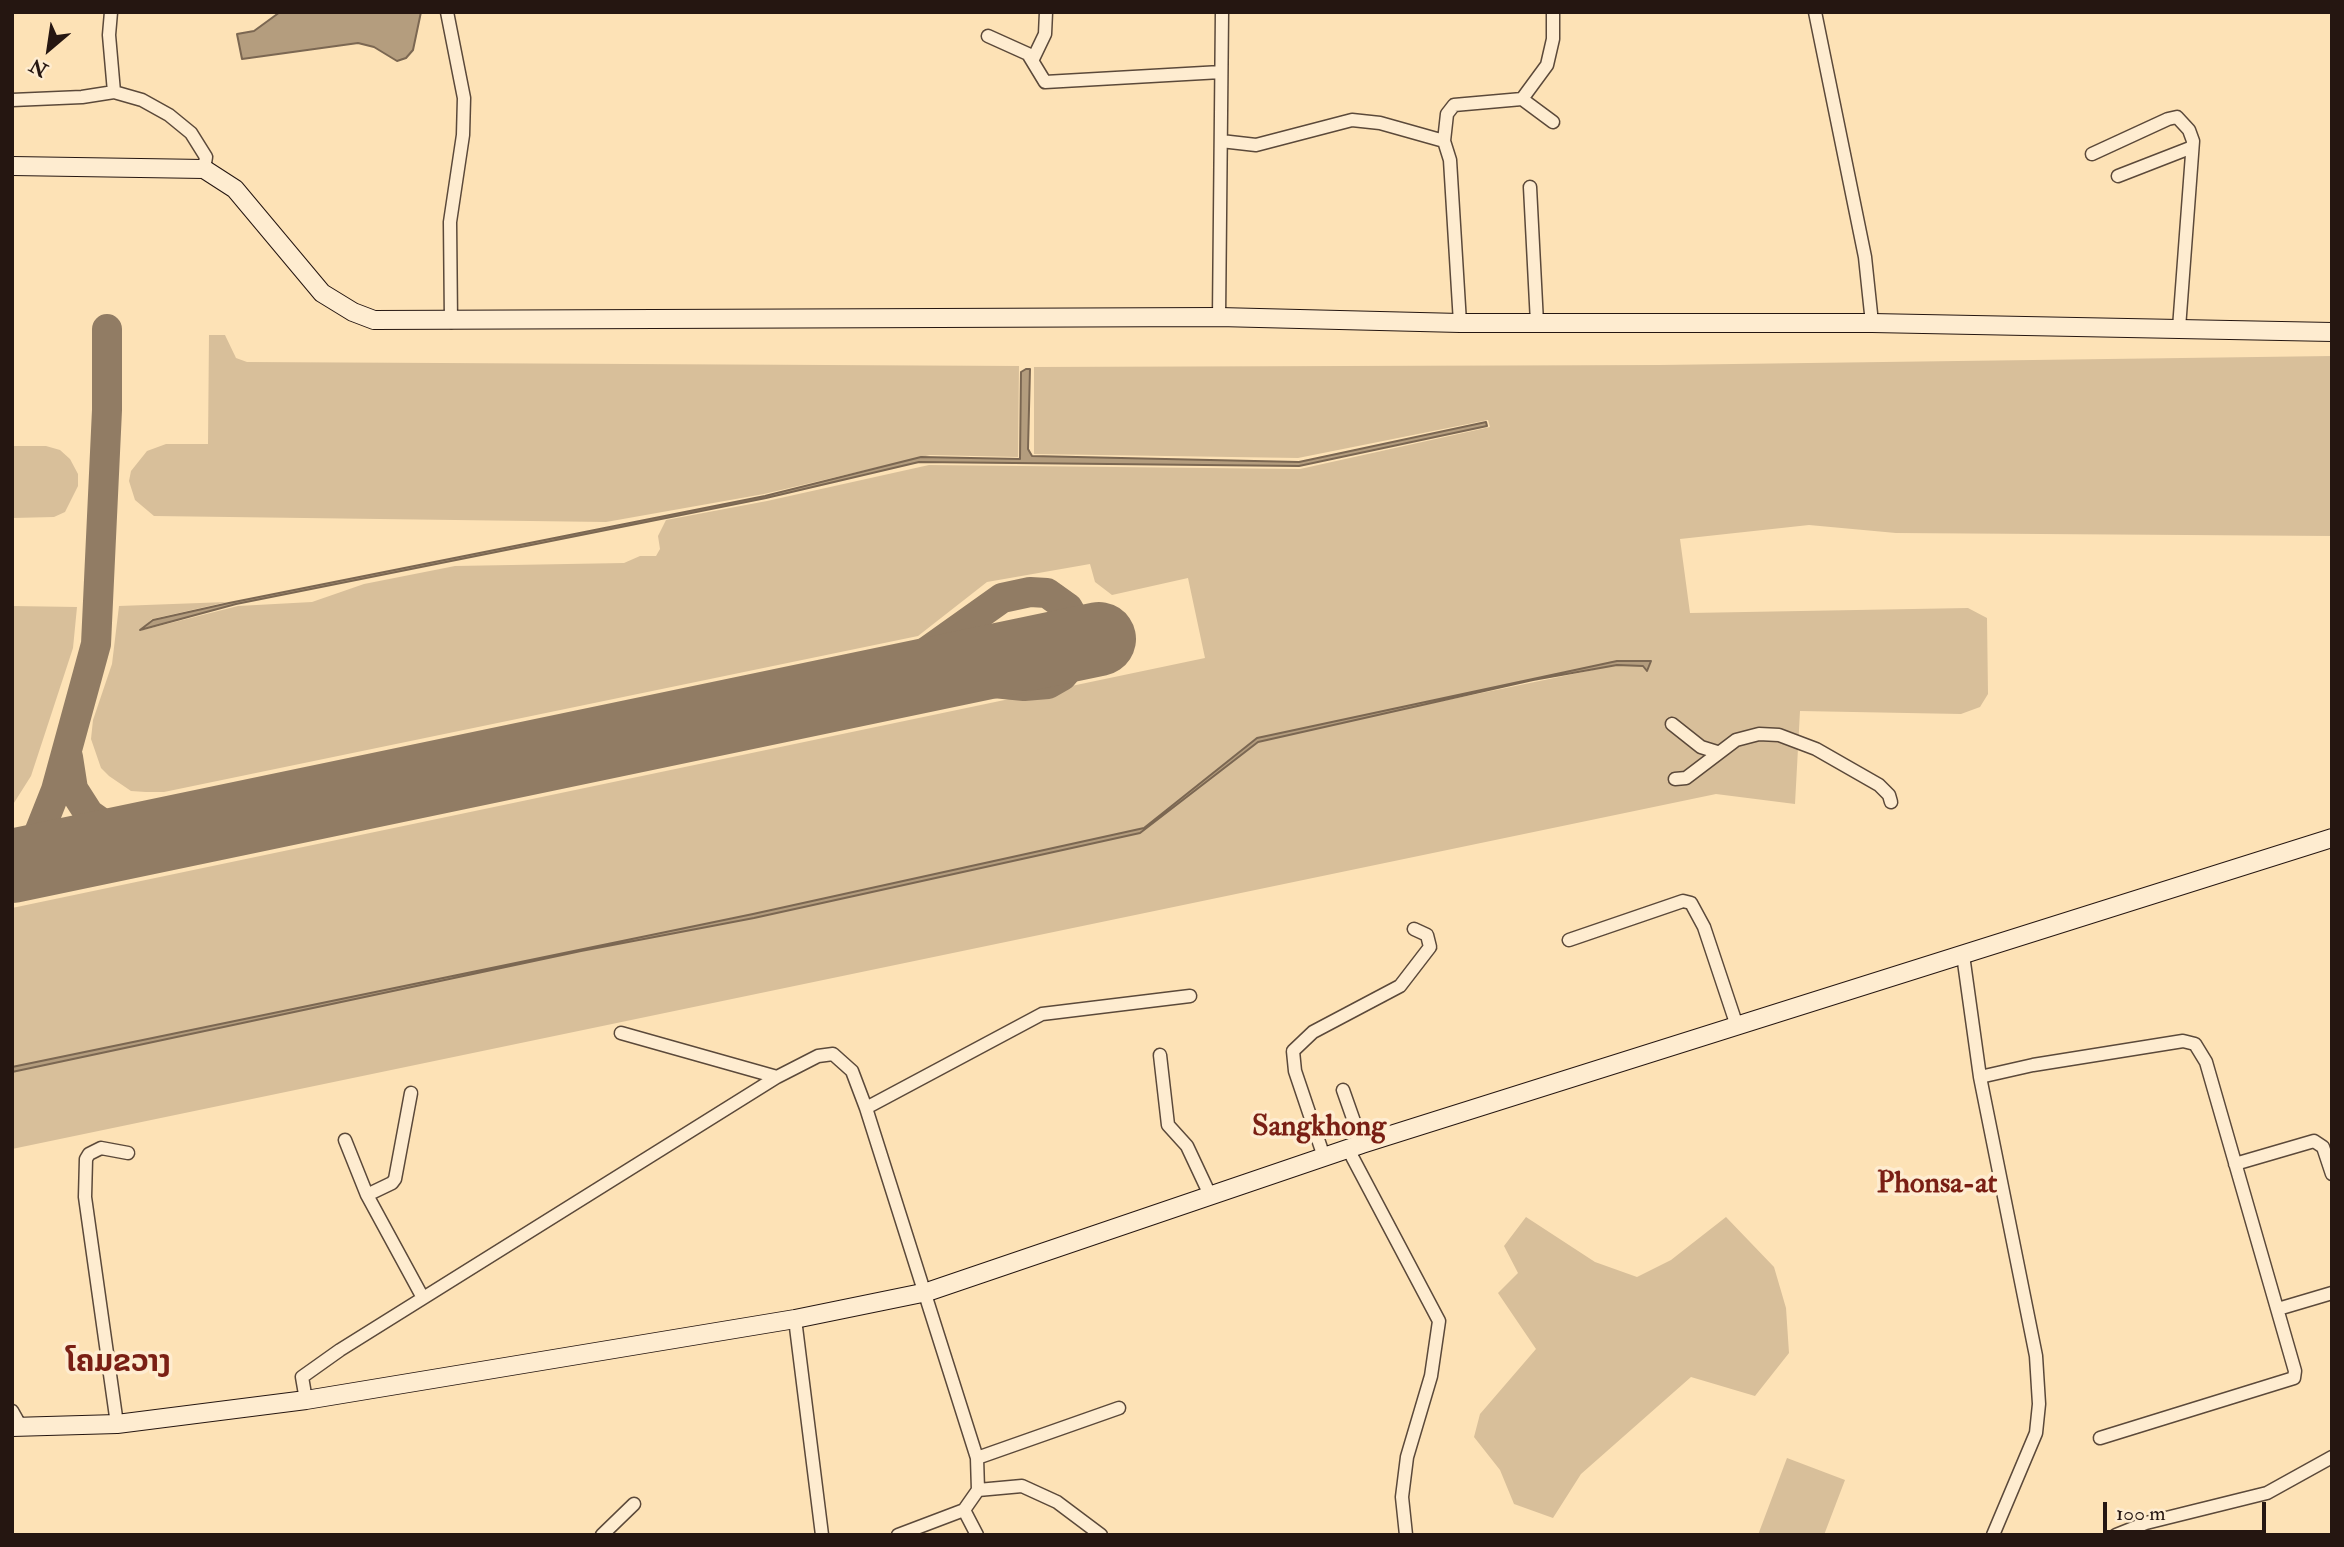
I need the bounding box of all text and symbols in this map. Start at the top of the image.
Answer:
north arrow [14,14,84,84]
text: N [26,53,52,82]
district label: Sangkhong [1252,1111,1386,1147]
district label: Phonsa-at [1877,1168,1997,1204]
district label: ໂຄມຂວາງ [65,1347,171,1383]
scale bar [2106,1488,2269,1532]
text: 100 m [2116,1500,2166,1527]

